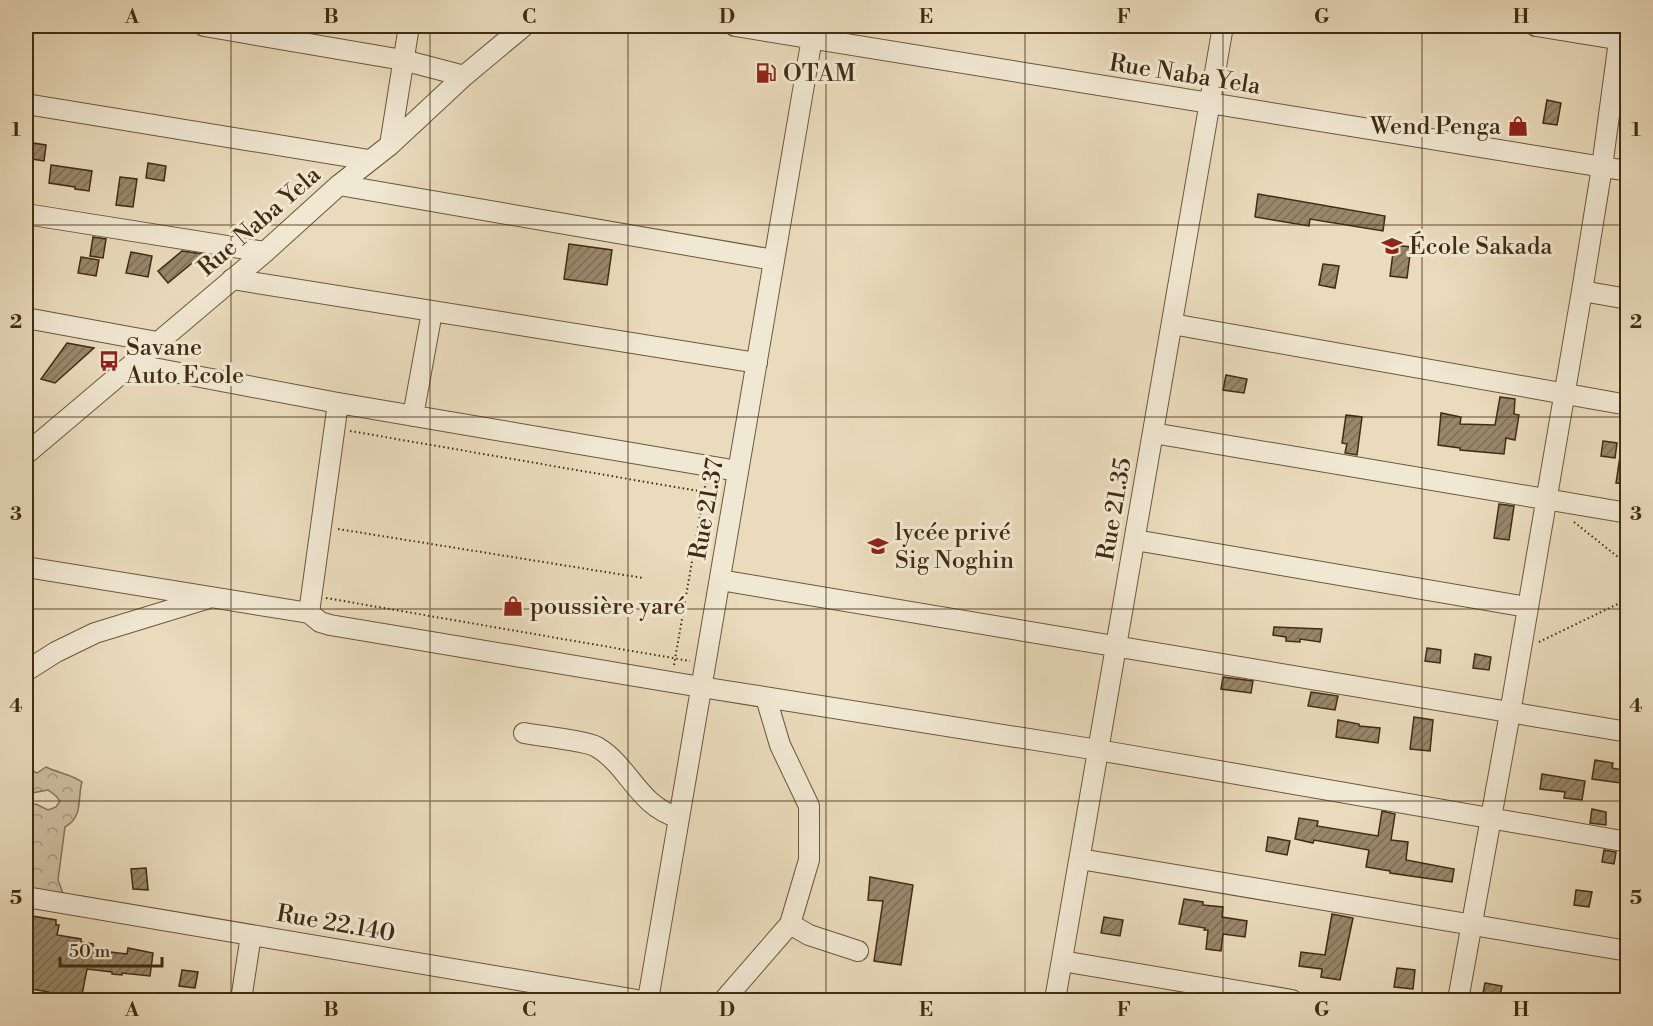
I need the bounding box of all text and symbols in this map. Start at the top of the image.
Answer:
text: A [124,5,140,30]
text: B [323,5,339,30]
text: C [522,5,536,30]
text: D [719,5,735,30]
text: E [919,5,933,30]
text: F [1117,5,1131,30]
text: G [1314,5,1330,30]
text: H [1513,5,1530,30]
street label: Rue Naba Yela [1107,48,1264,102]
place label: OTAM [783,59,856,89]
fuel station icon: OTAM [754,61,778,85]
place label: Wend Penga [1369,112,1502,142]
shop icon: Wend Penga [1506,114,1530,138]
text: 1 [11,118,21,143]
text: 1 [1631,118,1641,143]
street label: Rue Naba Yela [192,160,328,283]
place label: École Sakada [1409,231,1553,262]
school or university icon: École Sakada [1380,234,1404,258]
text: 2 [10,310,22,335]
text: 2 [1630,310,1642,335]
place label: Savane Auto Ecole [125,333,244,391]
bus stop icon: Savane Auto Ecole [97,349,121,373]
street label: Rue 21.35 [1091,455,1139,563]
street label: Rue 21.37 [683,456,731,562]
text: 3 [10,502,22,527]
text: 3 [1630,502,1642,527]
place label: lycée privé Sig Noghin [895,518,1014,576]
school or university icon: lycée privé Sig Noghin [866,534,890,558]
place label: poussière yaré [530,592,685,622]
shop icon: poussière yaré [501,594,525,618]
text: 4 [9,694,23,719]
text: 4 [1629,694,1643,719]
text: 5 [10,886,22,911]
text: 5 [1630,886,1642,911]
street label: Rue 22.140 [274,899,398,949]
scale bar [60,930,162,968]
text: 50 m [69,940,111,963]
text: A [124,998,140,1023]
text: B [323,998,339,1023]
text: C [522,998,536,1023]
text: D [719,998,735,1023]
text: E [919,998,933,1023]
text: F [1117,998,1131,1023]
text: G [1314,998,1330,1023]
text: H [1513,998,1530,1023]

